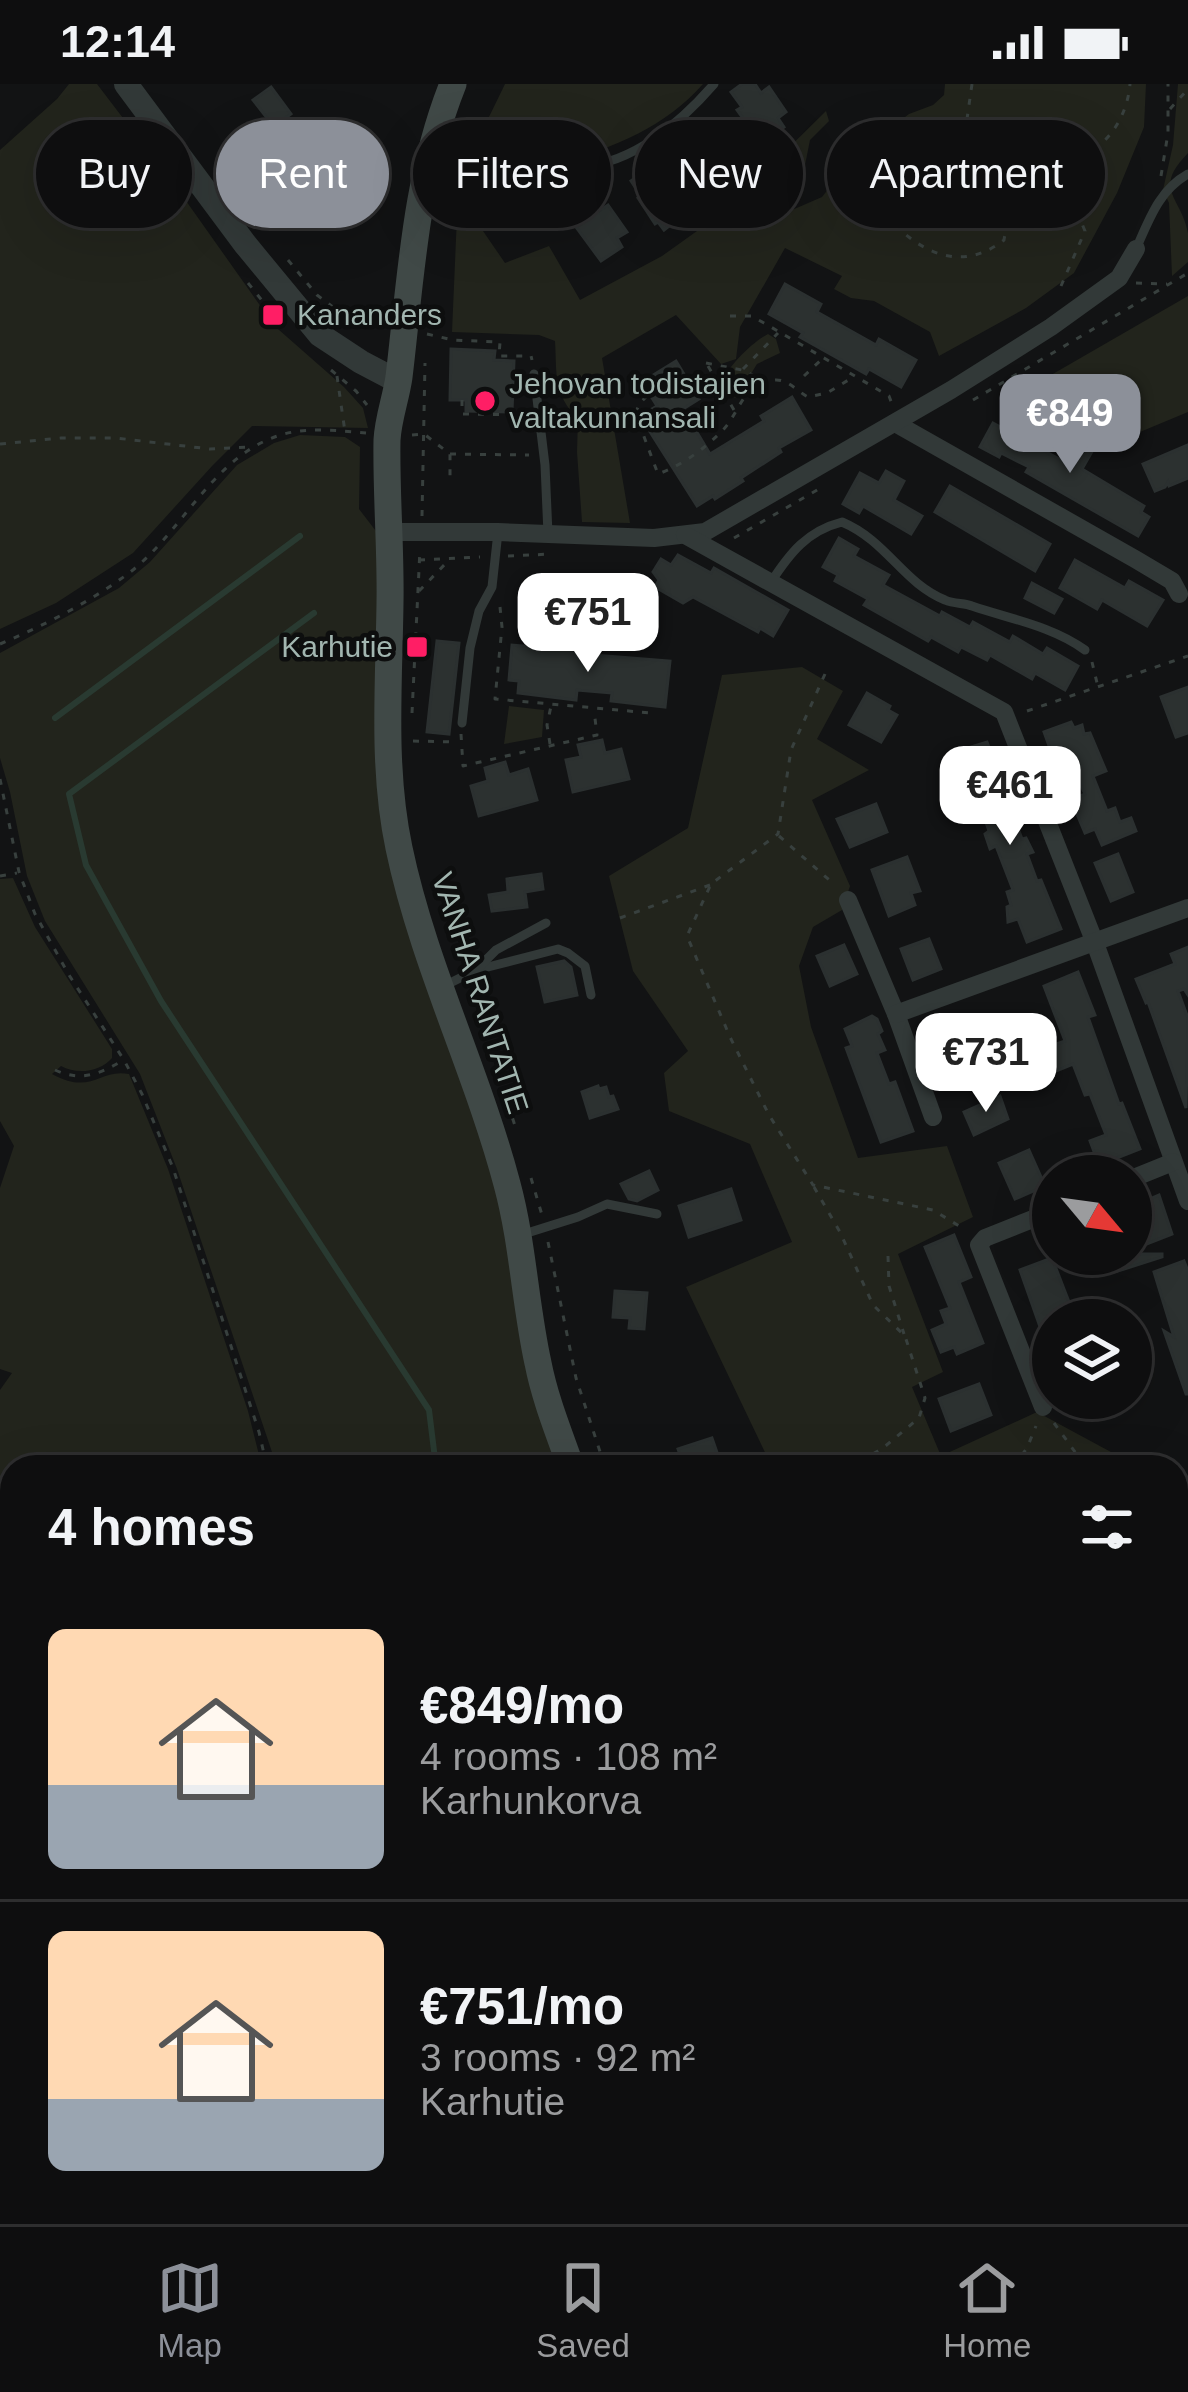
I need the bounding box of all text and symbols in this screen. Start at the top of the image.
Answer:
text: 12:14 [60,16,175,67]
chip: Buy [36,120,192,228]
chip: Rent [216,120,389,228]
chip: Filters [413,120,611,228]
chip: New [635,120,803,228]
chip: Apartment [827,120,1105,228]
place label: Kananders [297,298,442,331]
marker: Kananders [260,302,286,328]
place label: Jehovan todistajien valtakunnansali [509,367,766,434]
pin: €849 [999,374,1141,476]
marker: Jehovan todistajien valtakunnansali [472,388,498,414]
text: €849 [1027,391,1113,434]
pin: €751 [517,573,659,675]
text: €751 [545,590,631,633]
place label: Karhutie [281,630,393,663]
marker: Karhutie [404,634,430,660]
pin: €461 [939,746,1081,848]
text: €461 [967,763,1053,806]
street label: VANHA RANTATIE [426,868,535,1118]
pin: €731 [915,1013,1057,1115]
text: €731 [943,1030,1029,1073]
north arrow [1032,1155,1152,1275]
map controls [1032,1155,1152,1419]
button: layers [1032,1299,1152,1419]
icon: filters [1074,1494,1140,1560]
text: 4 homes [48,1499,255,1556]
icon: home [144,1677,288,1821]
text: €849/mo [420,1677,624,1734]
text: 4 rooms · 108 m² [420,1735,717,1778]
text: Karhunkorva [420,1779,641,1822]
text: €751/mo [420,1978,624,2035]
icon: home [144,1979,288,2123]
text: 3 rooms · 92 m² [420,2036,695,2079]
text: Karhutie [420,2080,565,2123]
tab: Map [157,2255,223,2365]
tab: Saved [536,2255,630,2365]
tab: Home [943,2255,1031,2365]

